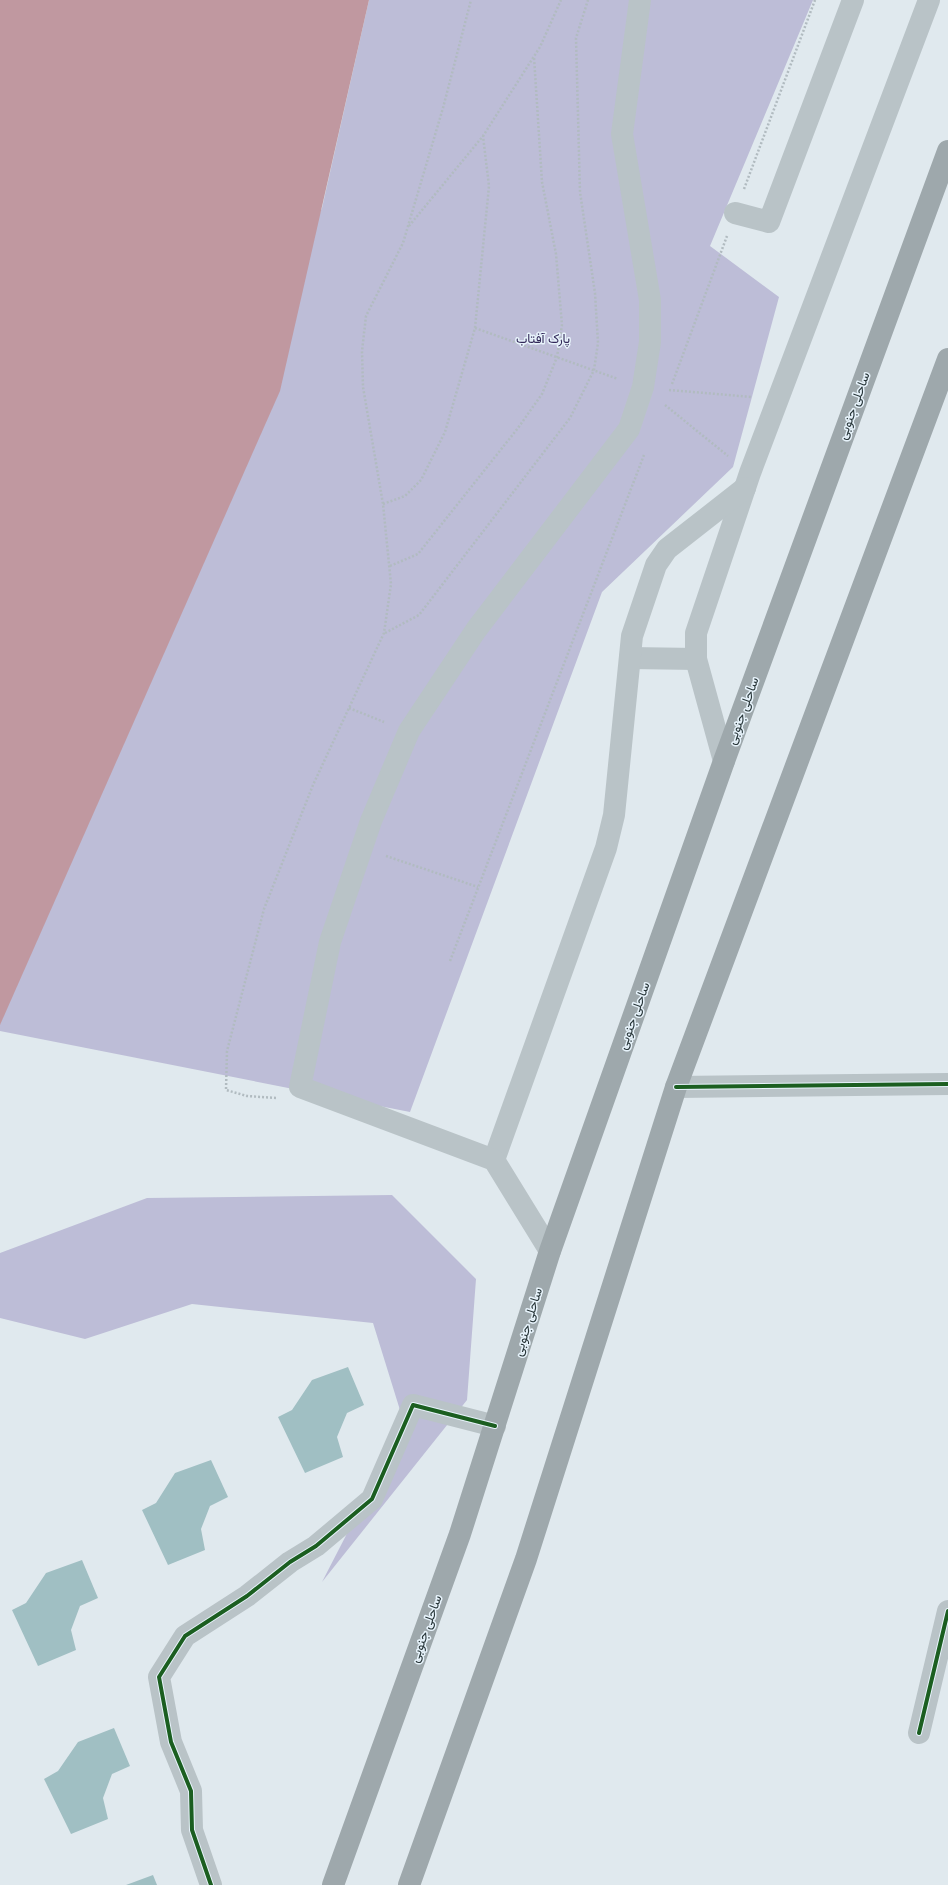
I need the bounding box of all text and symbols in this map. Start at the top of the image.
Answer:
park label: پارک آفتاب [516,331,570,348]
street label: ساحلی جنوبی [834,370,874,442]
street label: ساحلی جنوبی [723,675,763,747]
street label: ساحلی جنوبی [614,980,654,1052]
street label: ساحلی جنوبی [510,1286,546,1358]
street label: ساحلی جنوبی [406,1593,446,1665]

